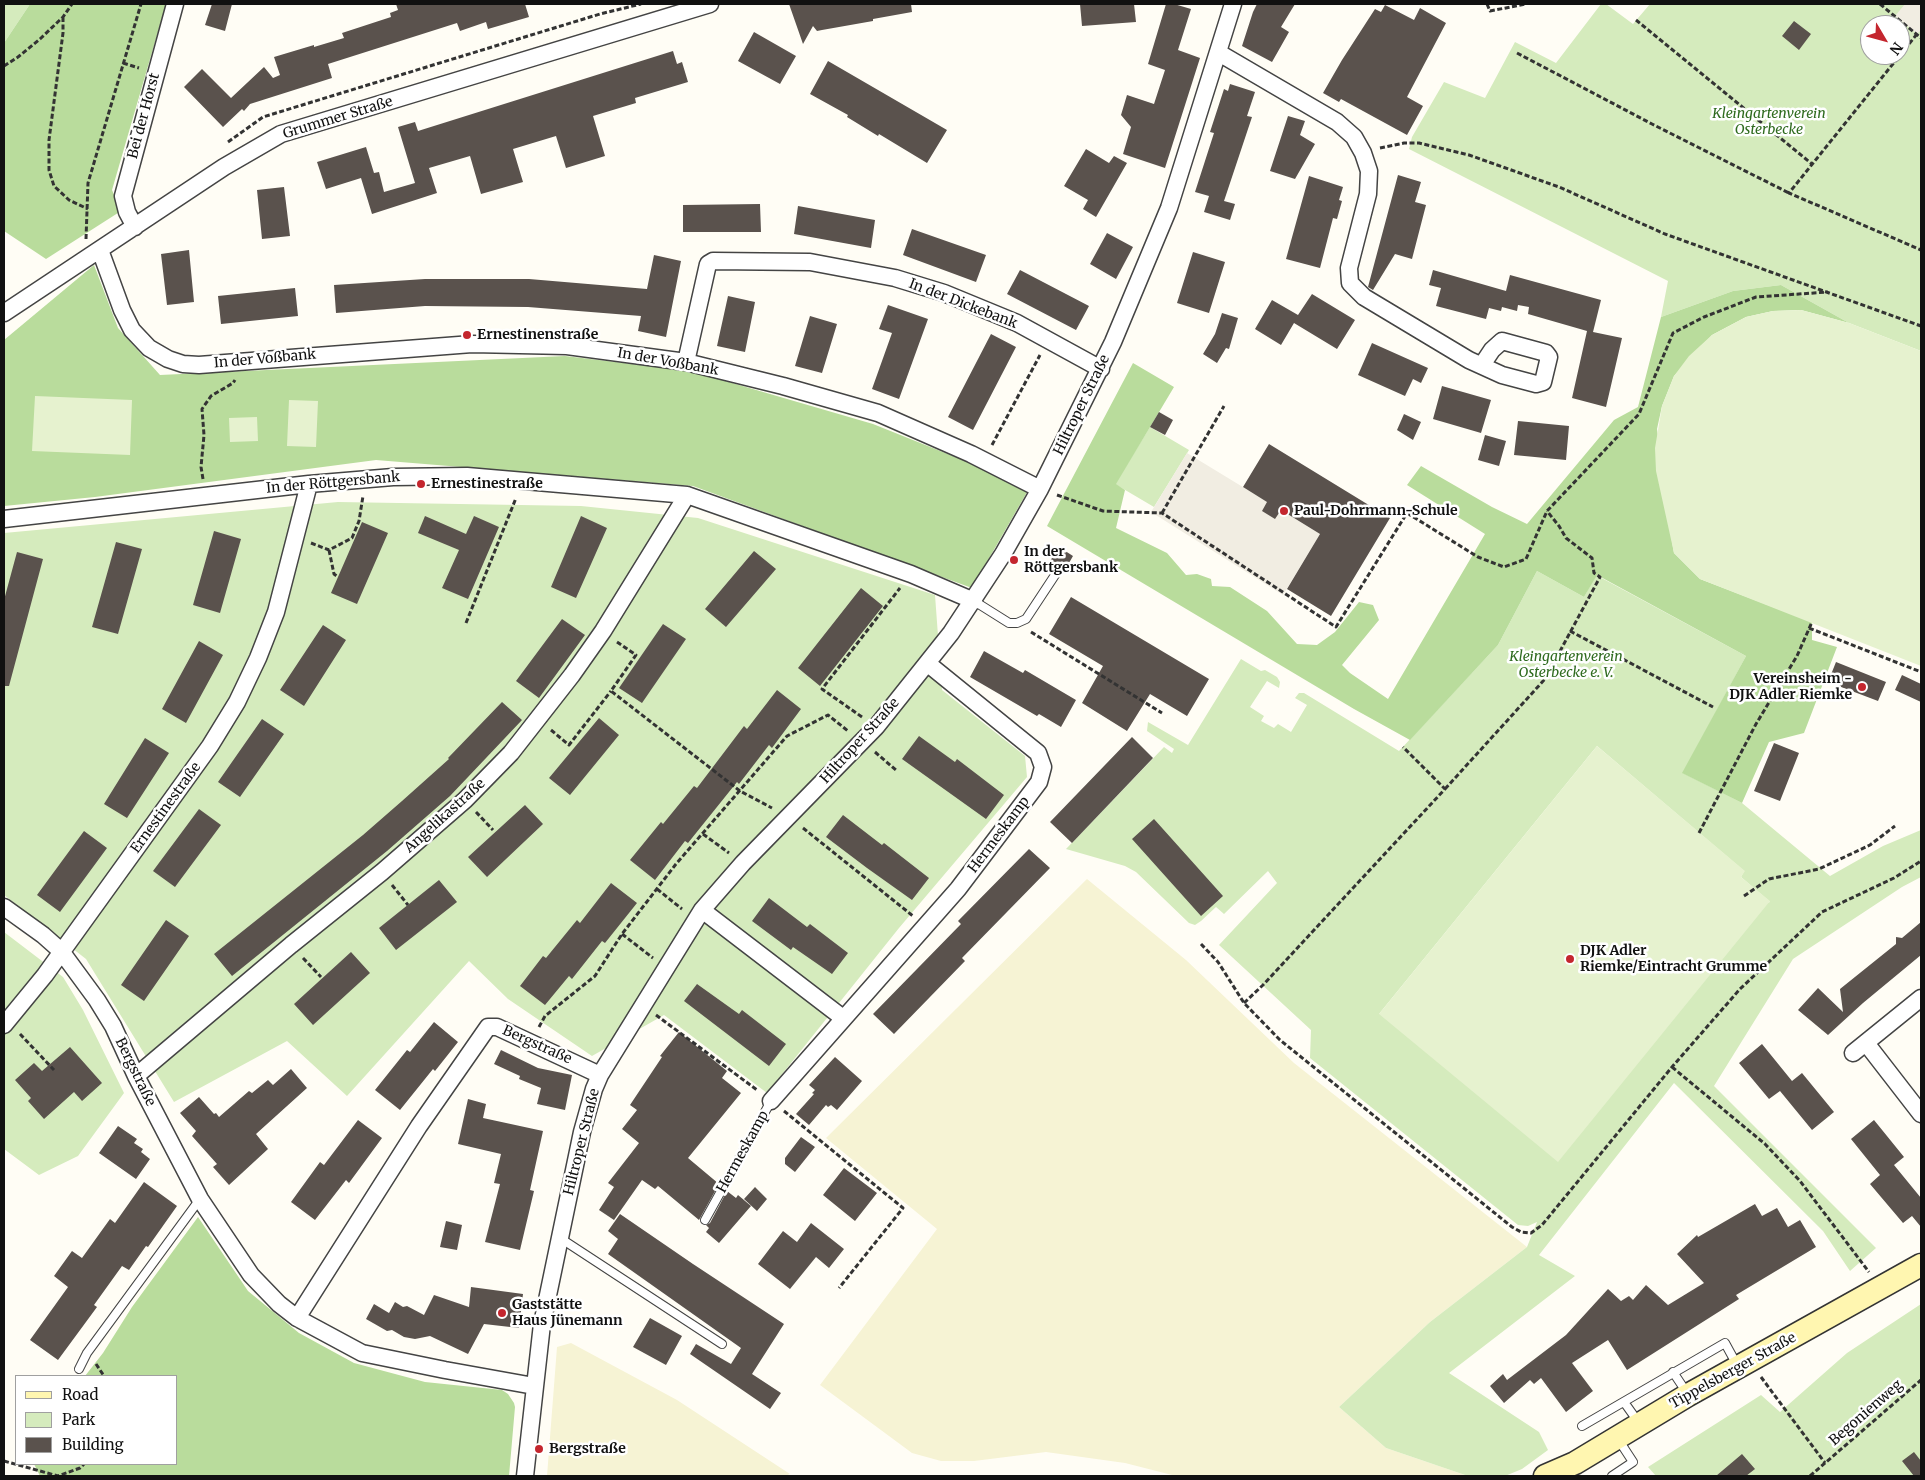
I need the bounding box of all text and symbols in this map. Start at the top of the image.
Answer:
north arrow [1860,15,1910,65]
text: N [1886,39,1907,58]
street label: Bei der Horst [125,71,163,161]
street label: Grummer Straße [281,93,395,143]
park label: Kleingartenverein Osterbecke [1712,106,1826,138]
street label: In der Dickebank [906,276,1020,332]
place label: Ernestinenstraße [477,327,598,343]
marker: Ernestinenstraße [461,329,473,341]
street label: In der Voßbank [616,345,720,379]
street label: In der Voßbank [213,346,317,372]
street label: Hiltroper Straße [1050,352,1114,458]
street label: In der Röttgersbank [265,469,401,497]
place label: Ernestinestraße [431,476,543,492]
marker: Ernestinestraße [415,478,427,490]
place label: Paul-Dohrmann-Schule [1294,503,1458,519]
marker: Paul-Dohrmann-Schule [1278,505,1290,517]
place label: In der Röttgersbank [1024,544,1118,576]
marker: In der Röttgersbank [1008,554,1020,566]
park label: Kleingartenverein Osterbecke e. V. [1509,649,1623,682]
place label: Vereinsheim - DJK Adler Riemke [1729,671,1852,704]
marker: Vereinsheim - DJK Adler Riemke [1856,681,1868,693]
street label: Hiltroper Straße [817,695,903,787]
street label: Ernestinestraße [127,759,205,857]
street label: Angelikastraße [401,775,489,857]
street label: Hermeskamp [965,794,1033,876]
place label: DJK Adler Riemke/Eintracht Grumme [1580,943,1767,976]
marker: DJK Adler Riemke/Eintracht Grumme [1564,953,1576,965]
street label: Bergstraße [500,1022,574,1068]
street label: Bergstraße [111,1035,159,1109]
street label: Hiltroper Straße [561,1087,603,1197]
street label: Hermeskamp [714,1108,772,1196]
place label: Gaststätte Haus Jünemann [512,1297,622,1330]
marker: Gaststätte Haus Jünemann [496,1307,508,1319]
street label: Tippelsberger Straße [1667,1329,1799,1413]
legend [15,1375,178,1465]
street label: Begonienweg [1826,1377,1906,1449]
text: Road [62,1385,98,1404]
text: Park [62,1410,95,1429]
text: Building [62,1435,124,1454]
place label: Bergstraße [549,1441,626,1457]
marker: Bergstraße [533,1443,545,1455]

